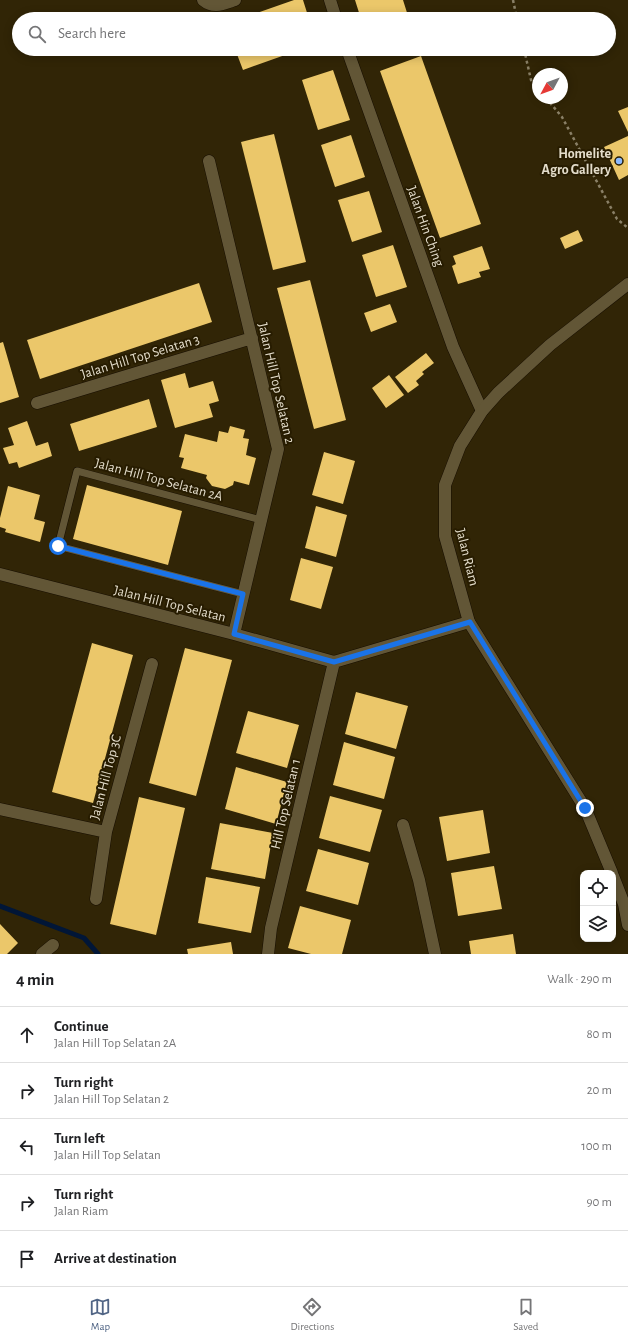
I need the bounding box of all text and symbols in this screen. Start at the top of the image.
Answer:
search box [12,12,616,56]
icon: search [26,23,48,45]
text: Search here [58,26,126,41]
north arrow [532,68,568,104]
place label: Homelite Agro Gallery [542,147,612,177]
marker: Homelite Agro Gallery [614,156,624,166]
street label: Jalan Hin Ching [404,184,446,269]
street label: Jalan Hill Top Selatan 2 [255,321,297,445]
street label: Jalan Hill Top Selatan 3 [79,332,201,382]
street label: Jalan Hill Top Selatan 2A [93,456,224,504]
street label: Jalan Riam [453,527,481,587]
route start [49,537,67,555]
street label: Jalan Hill Top Selatan [112,583,227,625]
street label: Jalan Hill Top 3C [88,733,124,821]
street label: Hill Top Selatan 1 [269,758,303,851]
route end [576,799,594,817]
map controls [580,870,616,942]
button: locate [580,870,616,906]
button: layers [580,906,616,942]
text: 4 min [16,971,54,988]
text: Walk · 290 m [547,973,612,986]
text: Continue [54,1019,109,1034]
icon: ahead [16,1024,38,1046]
text: 80 m [586,1028,612,1041]
text: Jalan Hill Top Selatan 2A [54,1037,176,1050]
text: Turn right [54,1075,113,1090]
icon: right [16,1080,38,1102]
text: 20 m [587,1084,612,1097]
text: Jalan Hill Top Selatan 2 [54,1093,169,1106]
text: Turn left [54,1131,105,1146]
icon: left [16,1136,38,1158]
text: 100 m [581,1140,612,1153]
text: Jalan Hill Top Selatan [54,1149,161,1162]
text: Turn right [54,1187,113,1202]
icon: right [16,1192,38,1214]
text: 90 m [586,1196,612,1209]
text: Jalan Riam [54,1205,108,1218]
icon: arrive [16,1248,38,1270]
text: Arrive at destination [54,1251,177,1266]
tab: Map [89,1296,111,1333]
tab: Directions [290,1296,334,1333]
tab: Saved [513,1296,538,1333]

